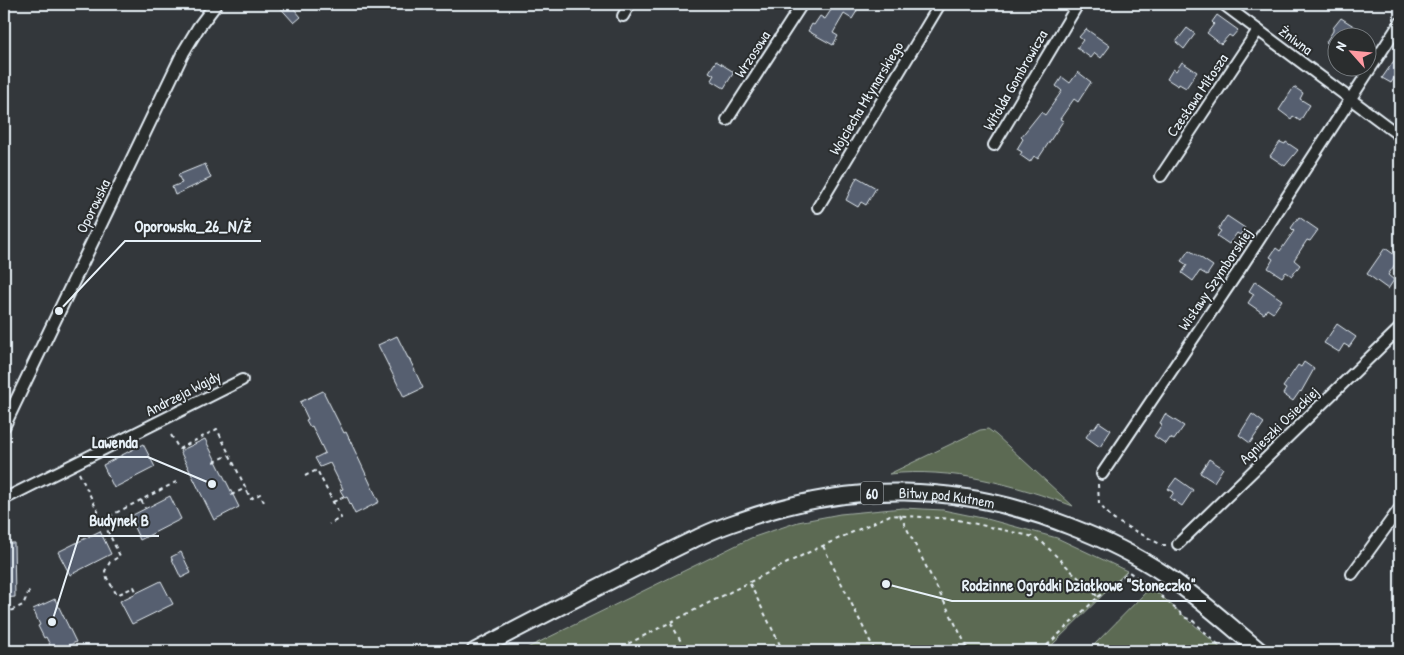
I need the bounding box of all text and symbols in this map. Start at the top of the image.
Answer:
street label: Żniwna [1275,20,1317,60]
street label: Wrzosowa [729,26,775,82]
street label: Witolda Gombrowicza [978,26,1052,134]
north arrow [1326,28,1376,78]
street label: Wojciecha Młynarskiego [824,37,908,159]
text: N [1330,38,1350,54]
street label: Czesława Miłosza [1161,49,1233,141]
street label: Oporowska [71,175,115,236]
callout: Oporowska_26_N/Ż [125,210,261,241]
text: Oporowska_26_N/Ż [135,215,252,238]
street label: Wisławy Szymborskiej [1173,224,1257,334]
street label: Andrzeja Wajdy [142,365,224,421]
street label: Agnieszki Osieckiej [1234,381,1324,469]
callout: Lawenda [82,426,148,457]
text: Lawenda [92,431,139,453]
street label: Bitwy pod Kutnem [899,481,997,513]
road number: 60 [861,482,883,504]
callout: Budynek B [79,505,159,536]
text: Budynek B [89,509,149,532]
callout: Rodzinne Ogródki Działkowe "Słoneczko" [952,570,1206,601]
text: Rodzinne Ogródki Działkowe "Słoneczko" [962,574,1196,597]

